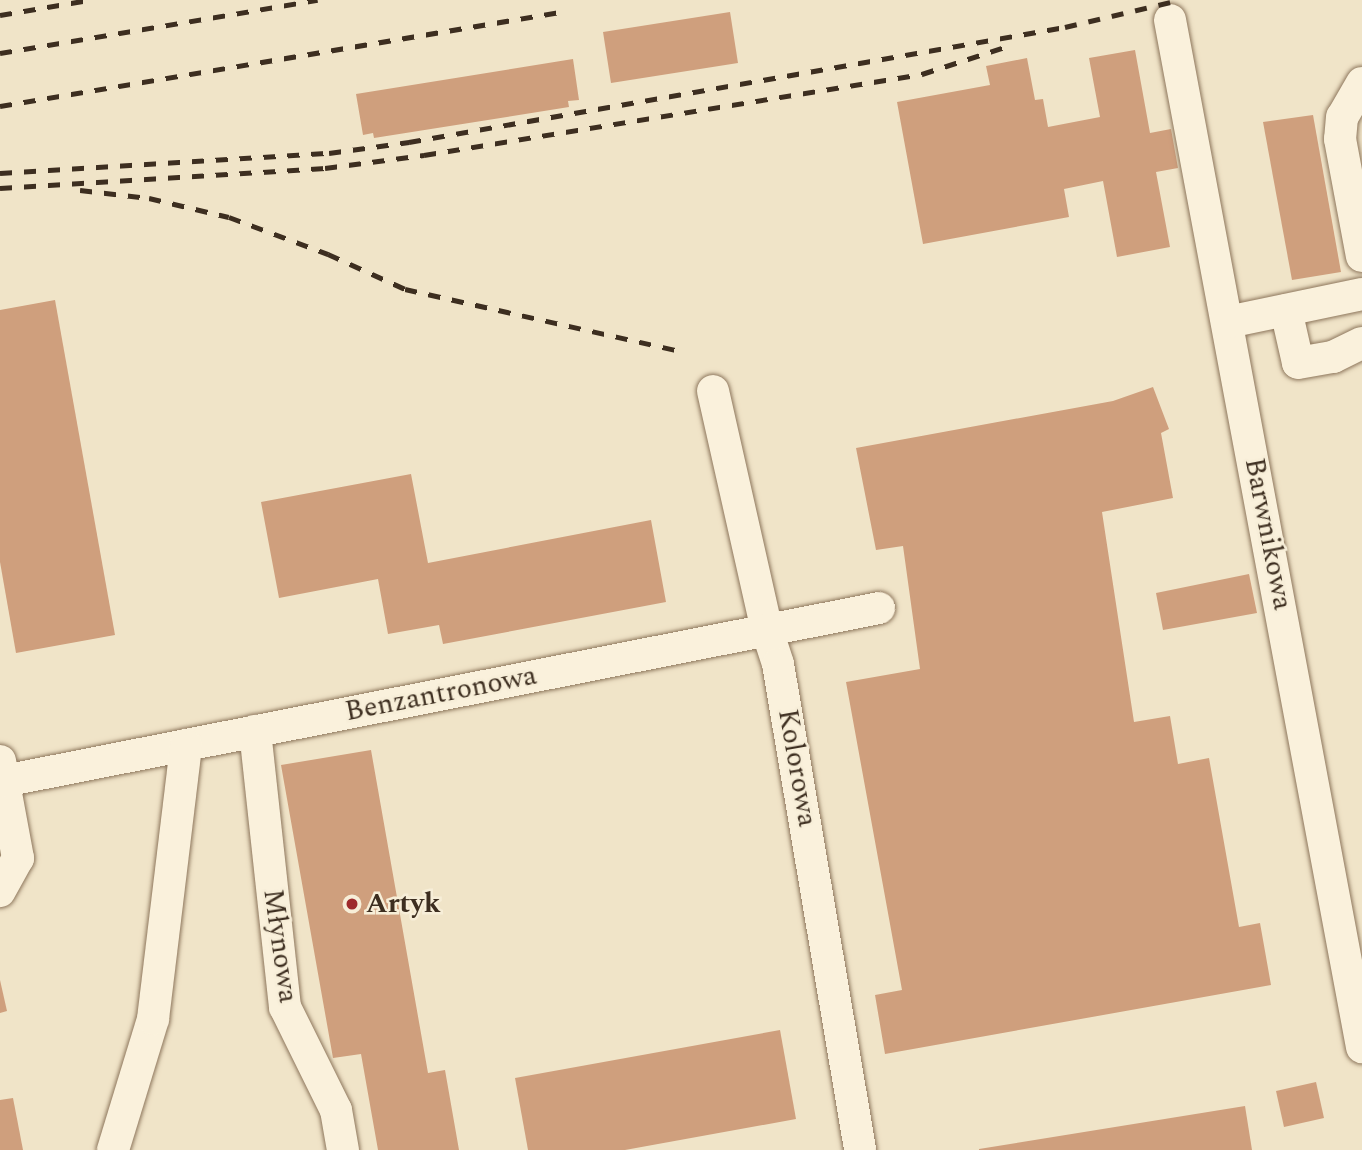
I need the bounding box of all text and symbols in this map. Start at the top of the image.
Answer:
street label: Barwnikowa [1237,455,1299,613]
street label: Benzantronowa [342,659,540,729]
street label: Kolorowa [770,706,824,830]
street label: Młynowa [255,887,305,1005]
place label: Artyk [366,887,441,921]
marker: Artyk [344,896,360,912]

